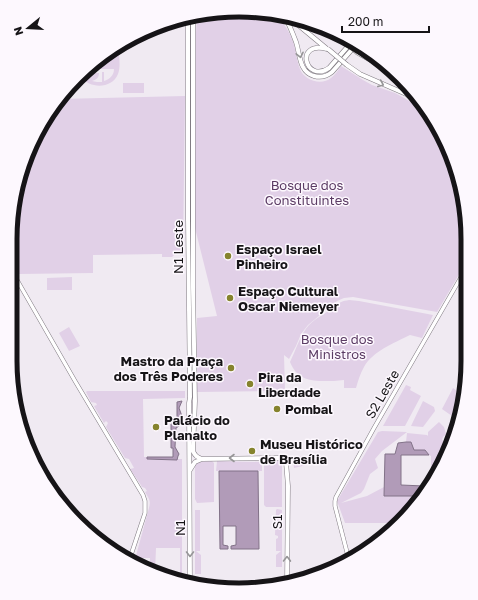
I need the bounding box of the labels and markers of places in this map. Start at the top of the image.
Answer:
place label: Espaço Israel Pinheiro [236,241,322,272]
marker: Espaço Israel Pinheiro [223,251,233,261]
place label: Espaço Cultural Oscar Niemeyer [238,283,339,314]
marker: Espaço Cultural Oscar Niemeyer [225,293,235,303]
place label: Mastro da Praça dos Três Poderes [114,353,223,384]
marker: Mastro da Praça dos Três Poderes [226,363,236,373]
place label: Pira da Liberdade [258,369,321,400]
marker: Pira da Liberdade [245,379,255,389]
place label: Pombal [285,401,333,417]
marker: Pombal [272,404,282,414]
place label: Palácio do Planalto [164,412,230,443]
marker: Palácio do Planalto [151,422,161,432]
place label: Museu Histórico de Brasília [260,436,363,467]
marker: Museu Histórico de Brasília [247,446,257,456]

